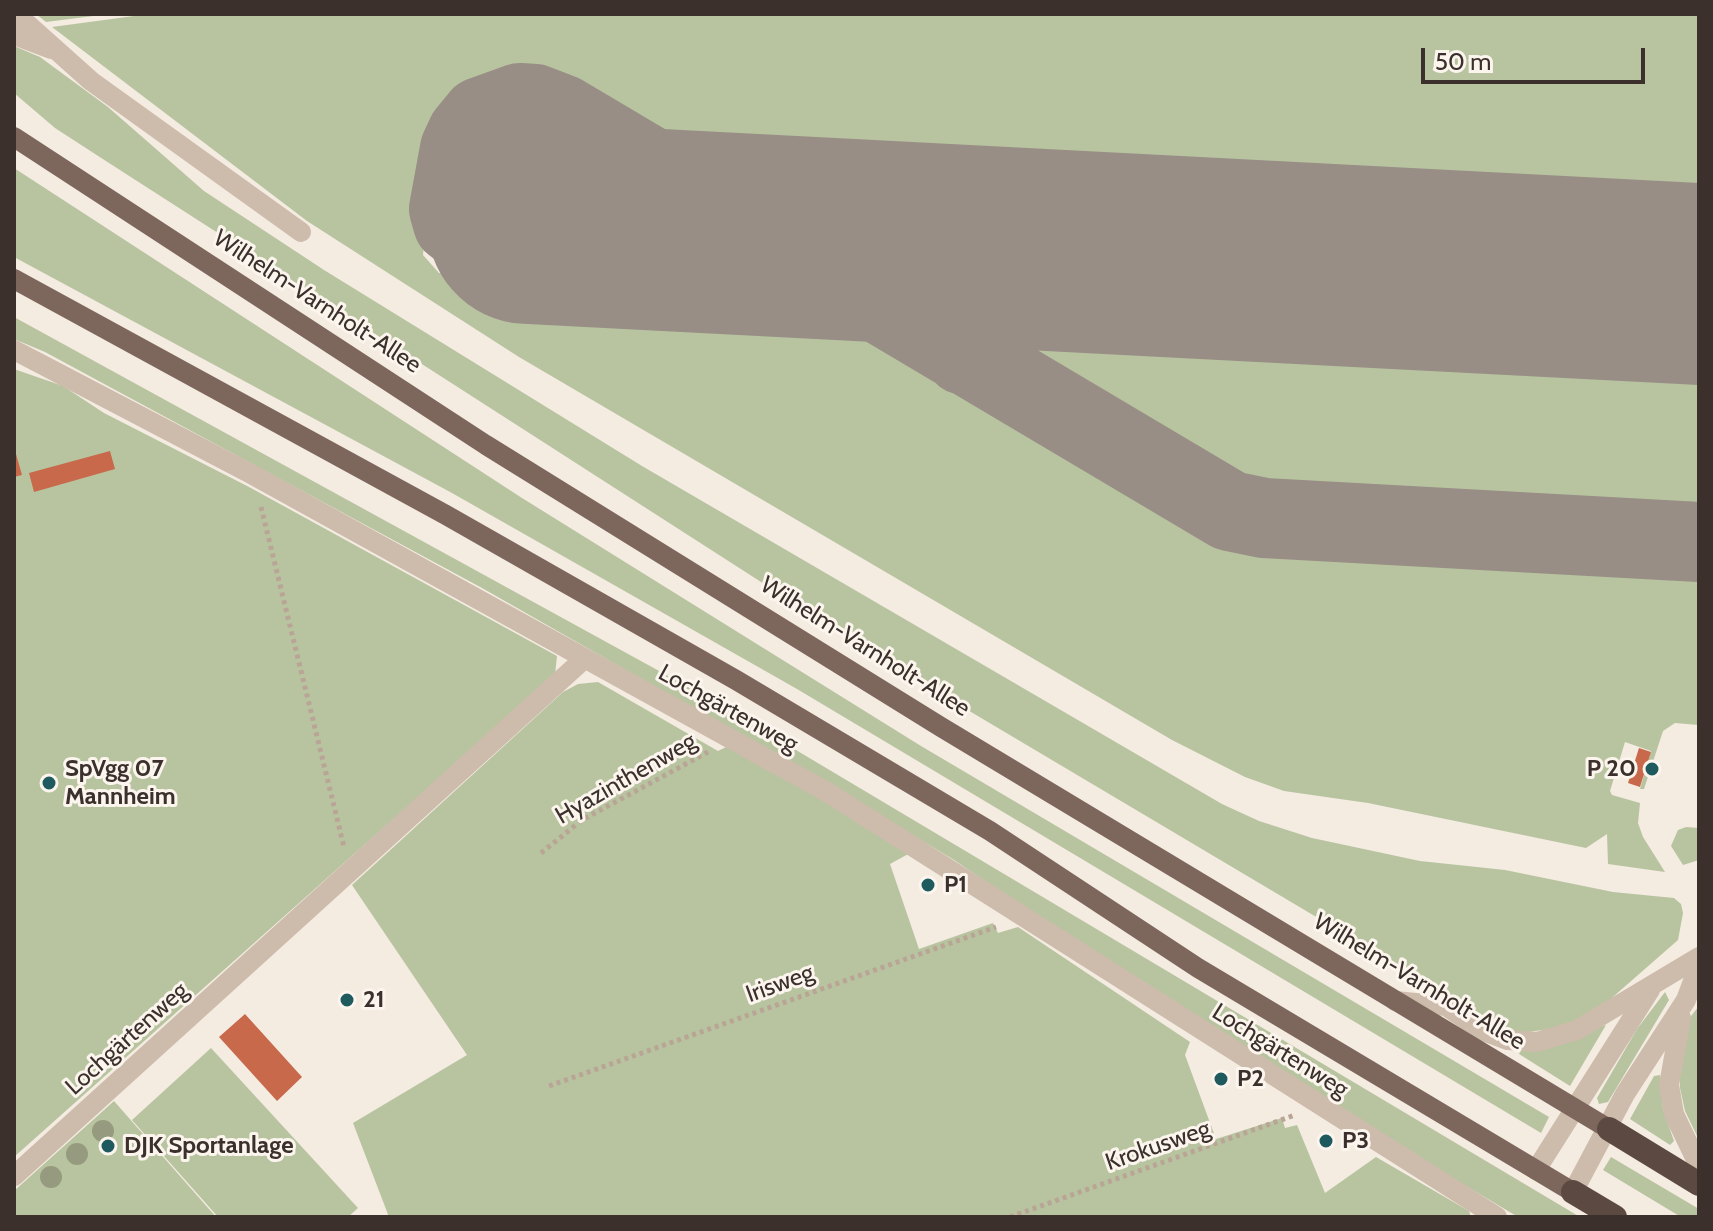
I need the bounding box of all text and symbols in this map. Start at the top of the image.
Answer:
scale bar [1425,32,1649,82]
text: 50 m [1435,47,1491,76]
street label: Wilhelm-Varnholt-Allee [208,224,426,380]
street label: Wilhelm-Varnholt-Allee [755,571,975,723]
street label: Lochgärtenweg [653,659,803,759]
street label: Hyazinthenweg [550,727,702,831]
place label: SpVgg 07 Mannheim [65,755,175,811]
place label: P 20 [1587,755,1636,783]
marker: P 20 [1643,760,1661,778]
marker: SpVgg 07 Mannheim [40,774,58,792]
place label: P1 [944,871,967,899]
marker: P1 [919,876,937,894]
street label: Wilhelm-Varnholt-Allee [1308,907,1530,1057]
street label: Irisweg [742,958,818,1010]
street label: Lochgärtenweg [60,976,194,1102]
place label: 21 [363,986,385,1014]
marker: 21 [338,991,356,1009]
street label: Lochgärtenweg [1207,998,1353,1104]
place label: P2 [1237,1065,1264,1093]
marker: P2 [1212,1070,1230,1088]
street label: Krokusweg [1102,1115,1214,1177]
place label: P3 [1342,1127,1369,1155]
place label: DJK Sportanlage [124,1132,294,1160]
marker: P3 [1317,1132,1335,1150]
marker: DJK Sportanlage [99,1137,117,1155]

